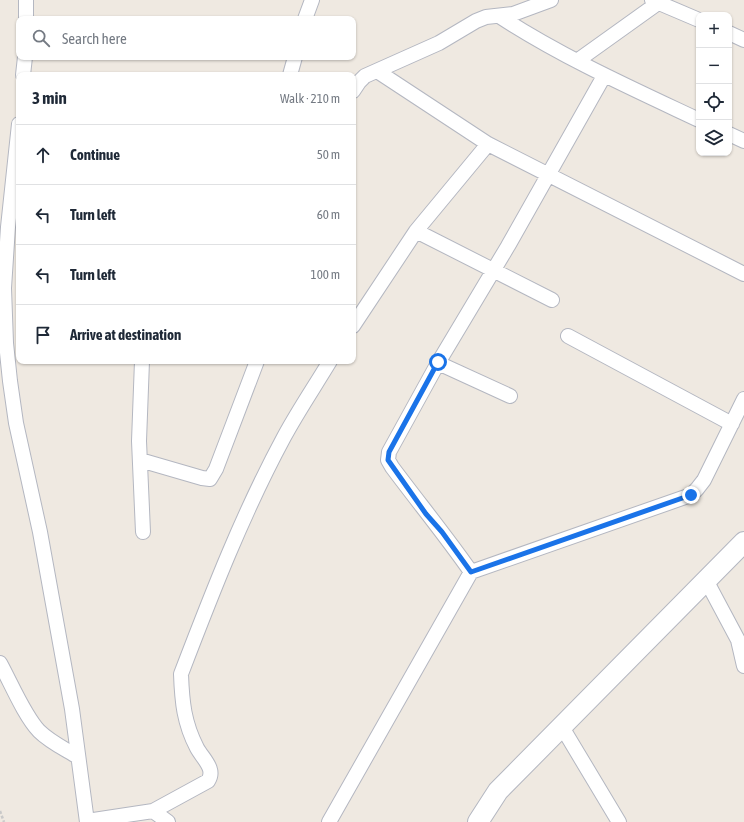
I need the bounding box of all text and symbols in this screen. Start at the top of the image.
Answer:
map controls [696,12,732,156]
button: + [696,12,732,48]
search box [16,16,356,60]
icon: search [30,27,52,49]
text: Search here [62,30,127,47]
button: − [696,48,732,84]
button: locate [696,84,732,120]
text: 3 min [32,88,67,108]
text: Walk · 210 m [280,91,340,106]
button: layers [696,120,732,156]
icon: ahead [32,144,54,166]
text: Continue [70,146,120,163]
text: 50 m [317,147,340,162]
icon: left [32,204,54,226]
text: Turn left [70,206,116,223]
text: 60 m [317,207,340,222]
icon: left [32,264,54,286]
text: Turn left [70,266,116,283]
text: 100 m [311,267,340,282]
icon: arrive [32,324,54,346]
text: Arrive at destination [70,326,181,343]
route start [429,353,447,371]
route end [682,486,700,504]

